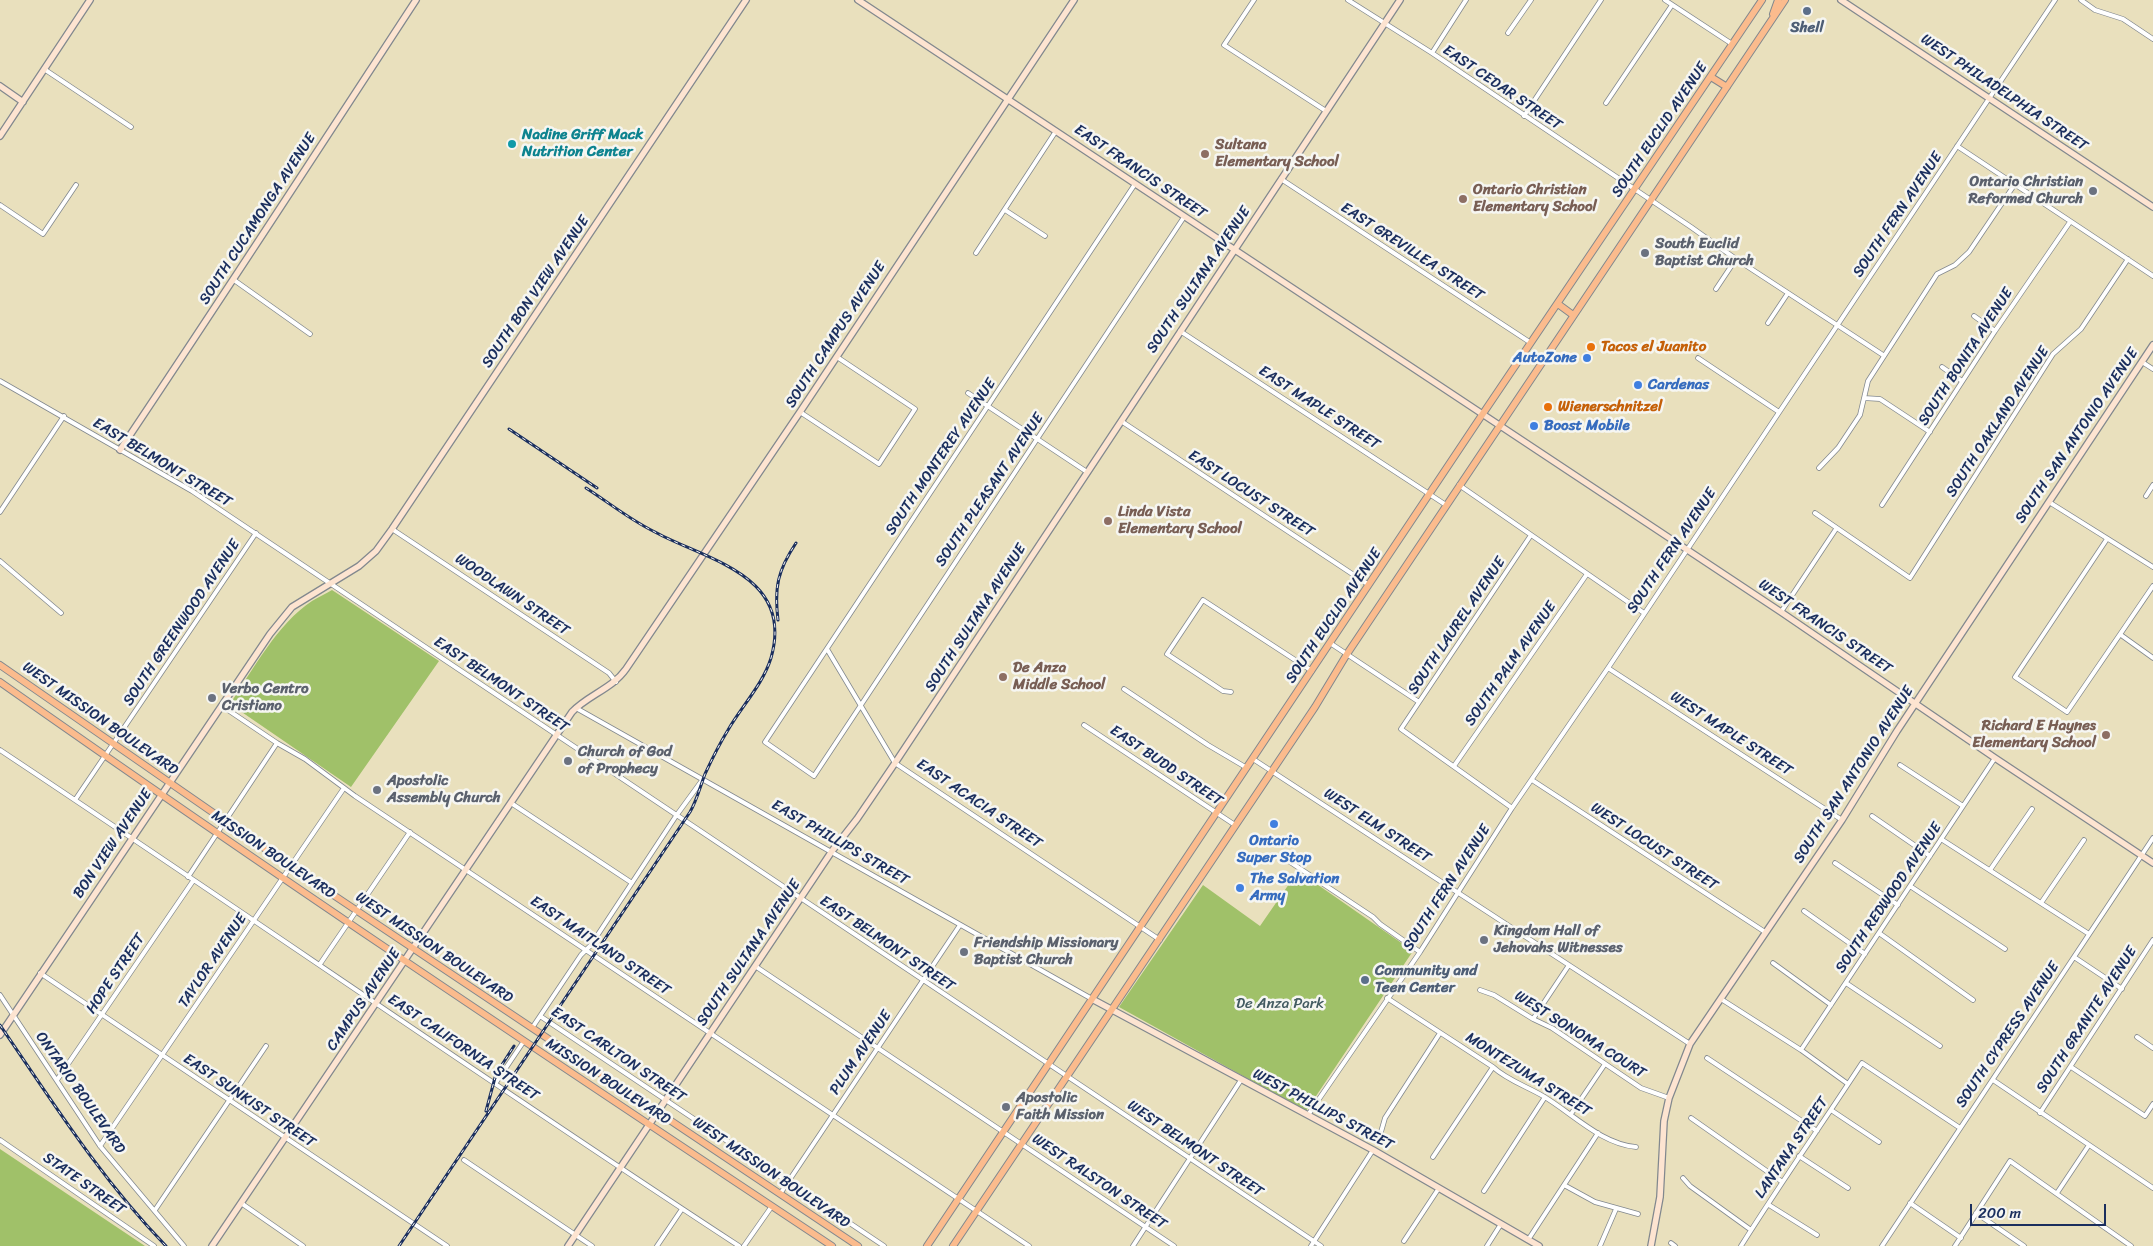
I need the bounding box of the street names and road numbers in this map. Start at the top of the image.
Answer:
street label: WEST PHILADELPHIA STREET [1917,30,2091,156]
street label: EAST CEDAR STREET [1439,41,1565,135]
street label: SOUTH EUCLID AVENUE [1608,59,1712,201]
street label: EAST FRANCIS STREET [1070,121,1210,223]
street label: SOUTH CUCAMONGA AVENUE [196,130,320,308]
street label: SOUTH FERN AVENUE [1849,149,1947,281]
street label: EAST GREVILLEA STREET [1337,199,1487,305]
street label: SOUTH SULTANA AVENUE [1143,203,1255,357]
street label: SOUTH BON VIEW AVENUE [478,213,594,371]
street label: SOUTH CAMPUS AVENUE [782,259,890,411]
street label: SOUTH BONITA AVENUE [1915,285,2017,429]
street label: SOUTH OAKLAND AVENUE [1943,343,2053,501]
street label: SOUTH SAN ANTONIO AVENUE [2012,345,2142,527]
street label: EAST MAPLE STREET [1255,362,1383,454]
street label: SOUTH MONTEREY AVENUE [882,375,1000,539]
street label: SOUTH PLEASANT AVENUE [932,410,1048,570]
street label: EAST BELMONT STREET [89,414,235,512]
street label: EAST LOCUST STREET [1185,446,1317,542]
street label: SOUTH FERN AVENUE [1623,485,1721,617]
street label: SOUTH GREENWOOD AVENUE [120,537,244,709]
street label: SOUTH SULTANA AVENUE [921,541,1031,695]
street label: SOUTH EUCLID AVENUE [1282,545,1386,687]
street label: WOODLAWN STREET [451,550,573,640]
street label: SOUTH LAUREL AVENUE [1404,554,1510,698]
street label: WEST FRANCIS STREET [1755,576,1895,678]
street label: SOUTH PALM AVENUE [1461,598,1561,730]
street label: EAST BELMONT STREET [430,633,572,737]
street label: WEST MISSION BOULEVARD [19,658,181,780]
street label: SOUTH SAN ANTONIO AVENUE [1790,683,1918,867]
street label: WEST MAPLE STREET [1667,688,1795,780]
street label: EAST BUDD STREET [1106,722,1226,810]
street label: EAST ACACIA STREET [913,755,1045,853]
street label: WEST ELM STREET [1320,785,1434,867]
street label: BON VIEW AVENUE [70,786,156,902]
street label: EAST PHILLIPS STREET [768,796,912,890]
street label: WEST LOCUST STREET [1587,799,1721,895]
street label: MISSION BOULEVARD [208,807,338,903]
street label: SOUTH REDWOOD AVENUE [1832,819,1946,977]
street label: SOUTH FERN AVENUE [1399,821,1495,955]
street label: SOUTH SULTANA AVENUE [693,876,805,1030]
street label: WEST MISSION BOULEVARD [352,889,516,1007]
street label: EAST MAITLAND STREET [526,892,674,1000]
street label: EAST BELMONT STREET [816,892,958,996]
street label: TAYLOR AVENUE [175,910,251,1012]
street label: HOPE STREET [83,931,149,1017]
street label: SOUTH GRANITE AVENUE [2033,943,2141,1097]
street label: CAMPUS AVENUE [323,946,405,1054]
street label: SOUTH CYPRESS AVENUE [1952,959,2064,1111]
street label: WEST SONOMA COURT [1511,987,1649,1083]
street label: EAST CALIFORNIA STREET [384,991,542,1105]
street label: EAST CARLTON STREET [547,1003,689,1107]
street label: PLUM AVENUE [826,1008,896,1098]
street label: ONTARIO BOULEVARD [31,1029,129,1157]
street label: MONTEZUMA STREET [1462,1029,1594,1121]
street label: MISSION BOULEVARD [542,1035,674,1129]
street label: EAST SUNKIST STREET [180,1050,318,1152]
street label: WEST PHILLIPS STREET [1250,1065,1396,1155]
street label: LANTANA STREET [1752,1094,1832,1202]
street label: WEST BELMONT STREET [1124,1097,1266,1201]
street label: WEST MISSION BOULEVARD [689,1114,853,1232]
street label: WEST RALSTON STREET [1028,1130,1170,1234]
street label: STATE STREET [39,1149,129,1219]

